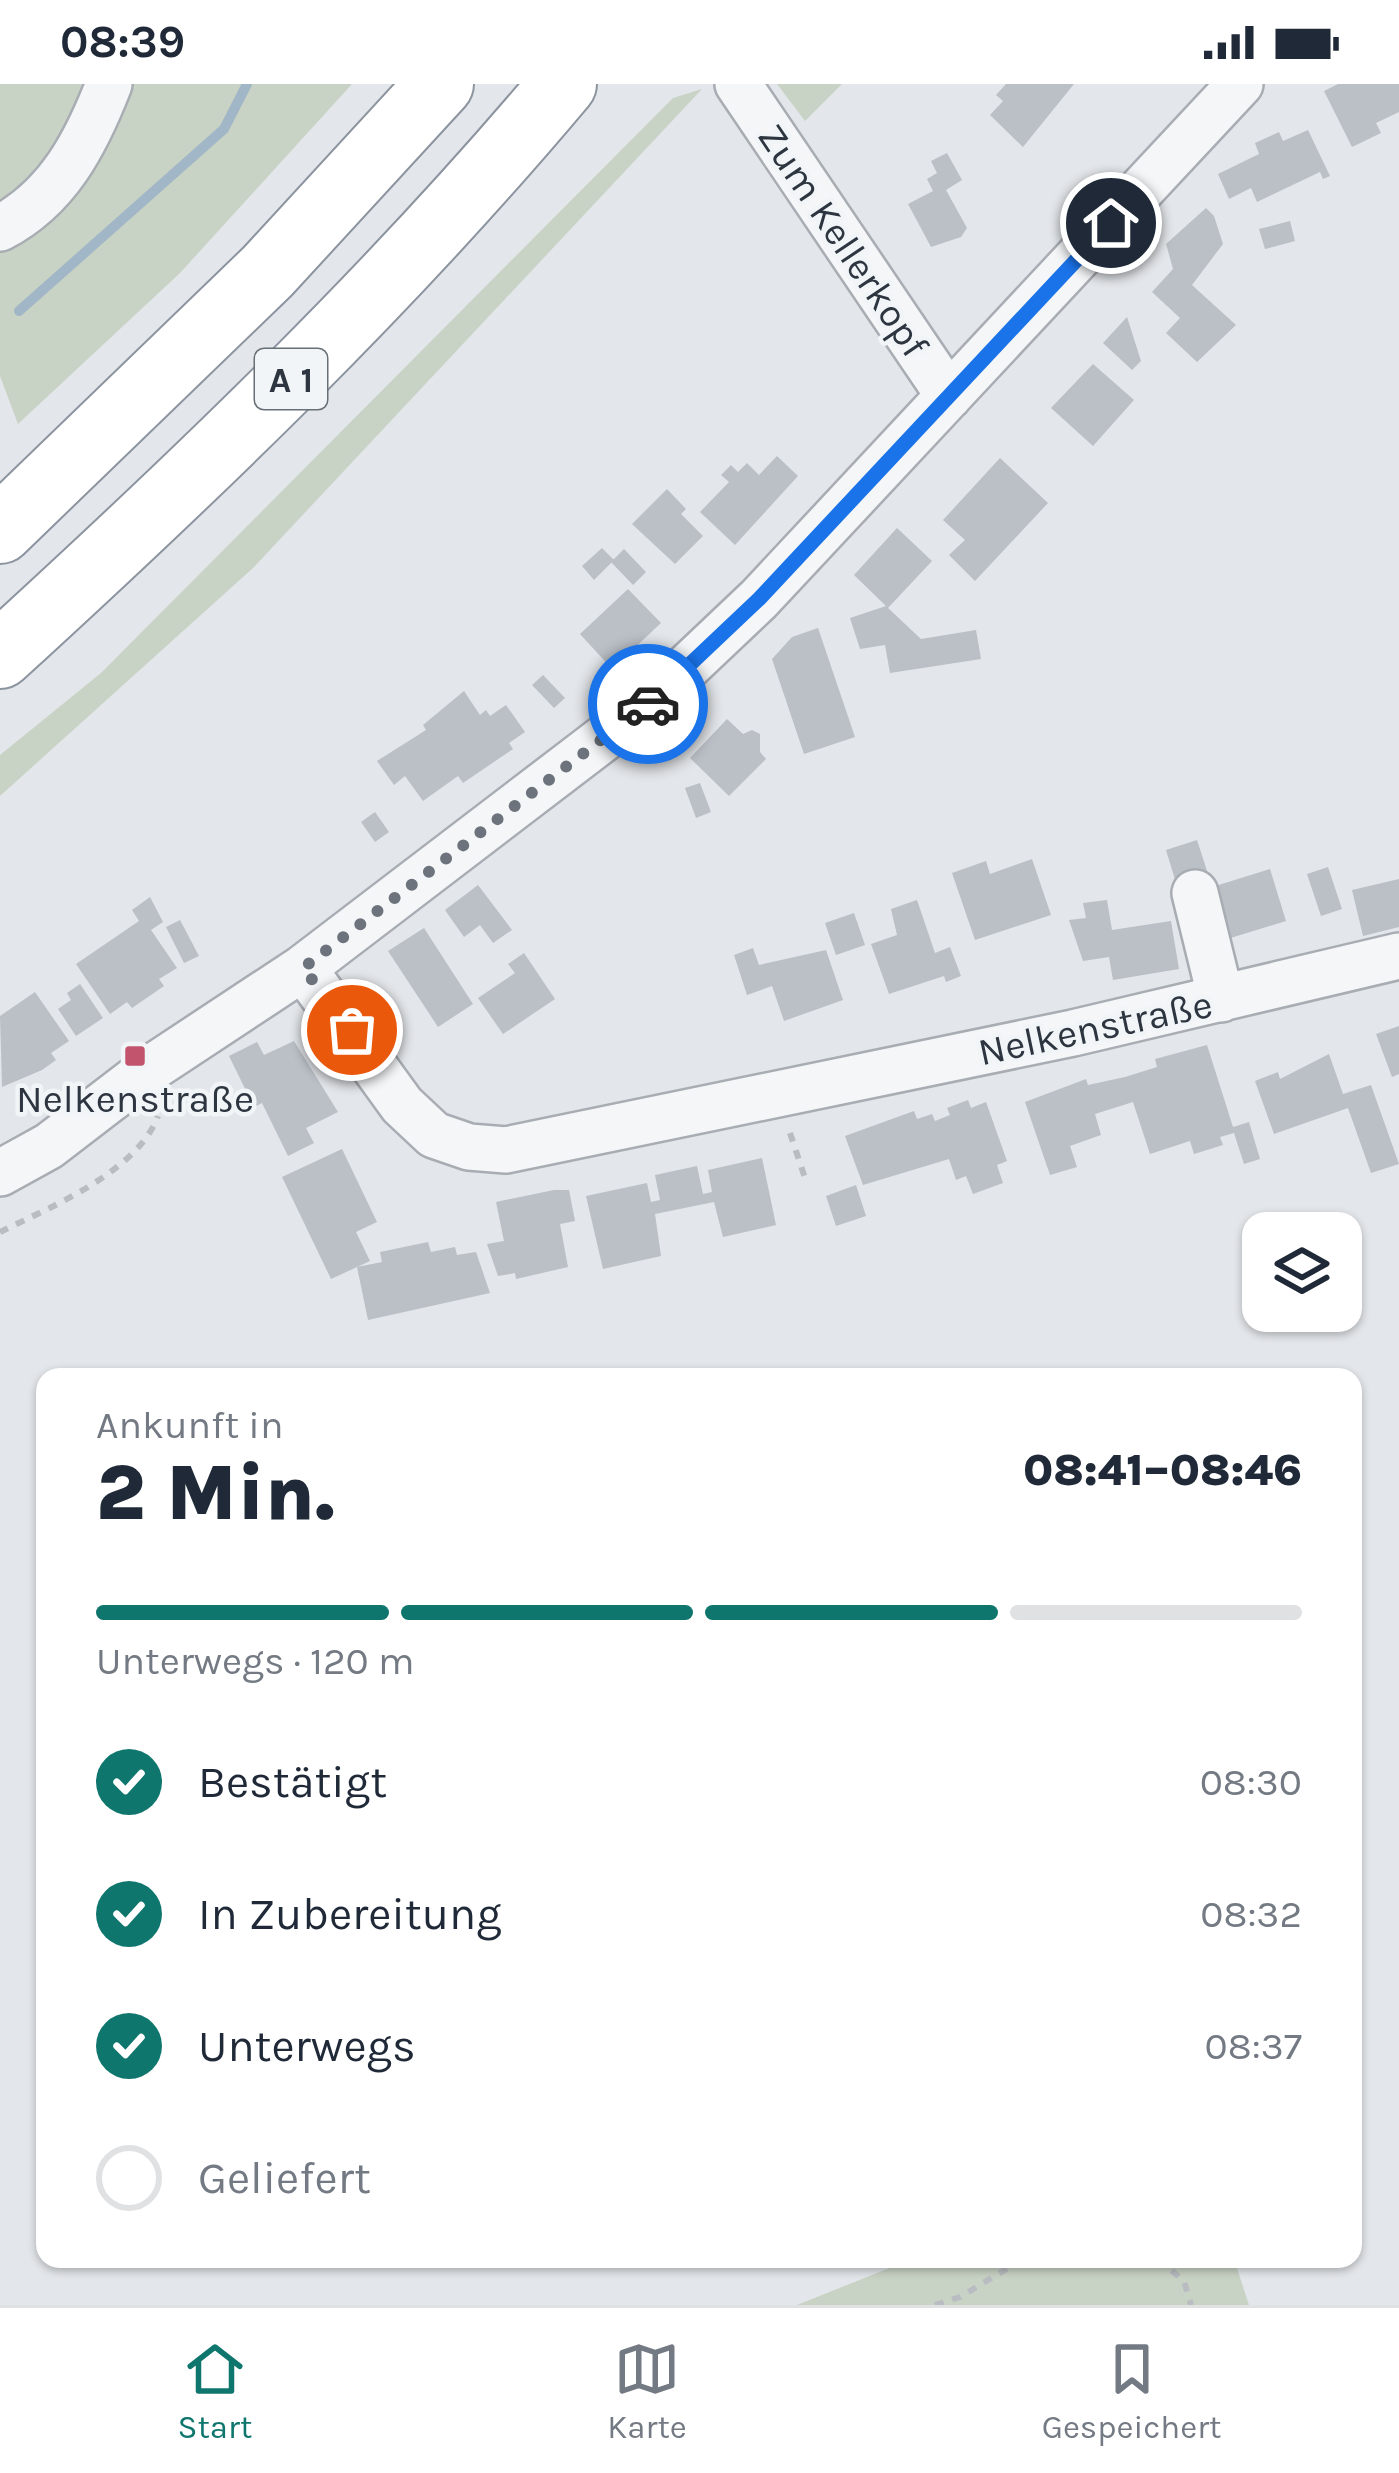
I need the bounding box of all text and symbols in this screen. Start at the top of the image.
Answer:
text: 08:39 [60,16,185,68]
street label: Zum Kellerkopf [748,115,939,367]
pin [1060,172,1162,274]
icon: home [1078,190,1144,256]
road number: A 1 [255,349,327,409]
courier [588,644,708,764]
icon: car [615,671,681,737]
pin [301,979,403,1081]
street label: Nelkenstraße [974,981,1216,1075]
icon: bag [319,997,385,1063]
marker: Nelkenstraße [122,1043,148,1069]
place label: Nelkenstraße [16,1076,254,1122]
map controls [1242,1212,1362,1332]
button: layers [1242,1212,1362,1332]
text: Ankunft in [96,1402,284,1448]
text: 08:41–08:46 [1023,1444,1302,1496]
text: 2 Min. [96,1447,335,1539]
text: Unterwegs · 120 m [96,1638,414,1684]
icon: check [96,1749,162,1815]
text: Bestätigt [198,1756,387,1808]
text: 08:30 [1200,1759,1302,1805]
icon: check [96,1881,162,1947]
text: In Zubereitung [198,1888,502,1940]
text: 08:32 [1200,1891,1302,1937]
icon: check [96,2013,162,2079]
text: Unterwegs [198,2020,416,2072]
text: 08:37 [1205,2023,1302,2069]
text: Geliefert [198,2152,371,2204]
tab: Start [177,2336,252,2446]
tab: Karte [607,2336,687,2446]
tab: Gespeichert [1042,2336,1222,2446]

